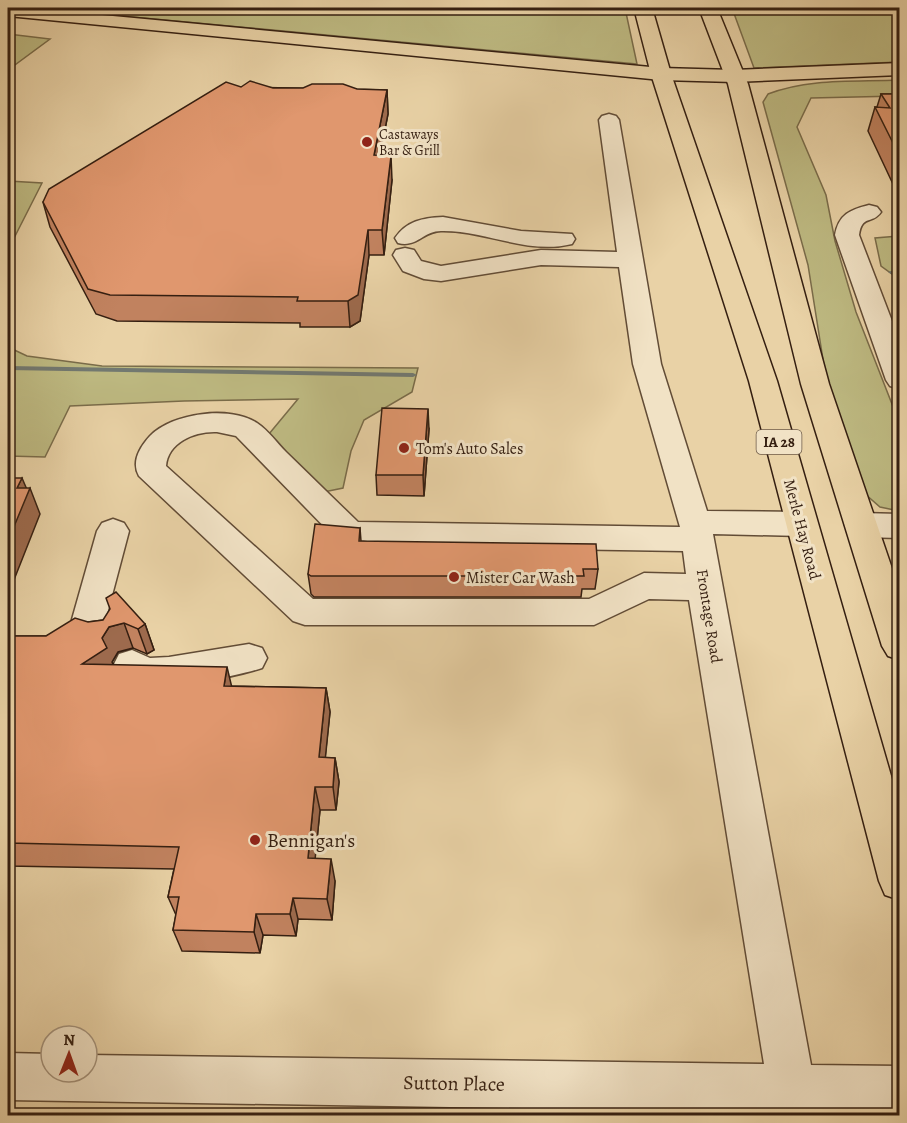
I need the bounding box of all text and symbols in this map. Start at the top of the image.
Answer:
place label: Castaways Bar & Grill [379,125,440,160]
marker: Castaways Bar & Grill [360,135,374,149]
road number: IA 28 [756,430,802,454]
place label: Tom's Auto Sales [416,438,523,460]
marker: Tom's Auto Sales [397,441,411,455]
street label: Merle Hay Road [778,477,826,582]
place label: Mister Car Wash [466,567,575,589]
street label: Frontage Road [691,568,727,665]
marker: Mister Car Wash [447,570,461,584]
place label: Bennigan's [267,827,355,854]
marker: Bennigan's [248,833,262,847]
north arrow [39,1024,99,1084]
text: N [63,1029,76,1051]
street label: Sutton Place [403,1069,505,1098]

